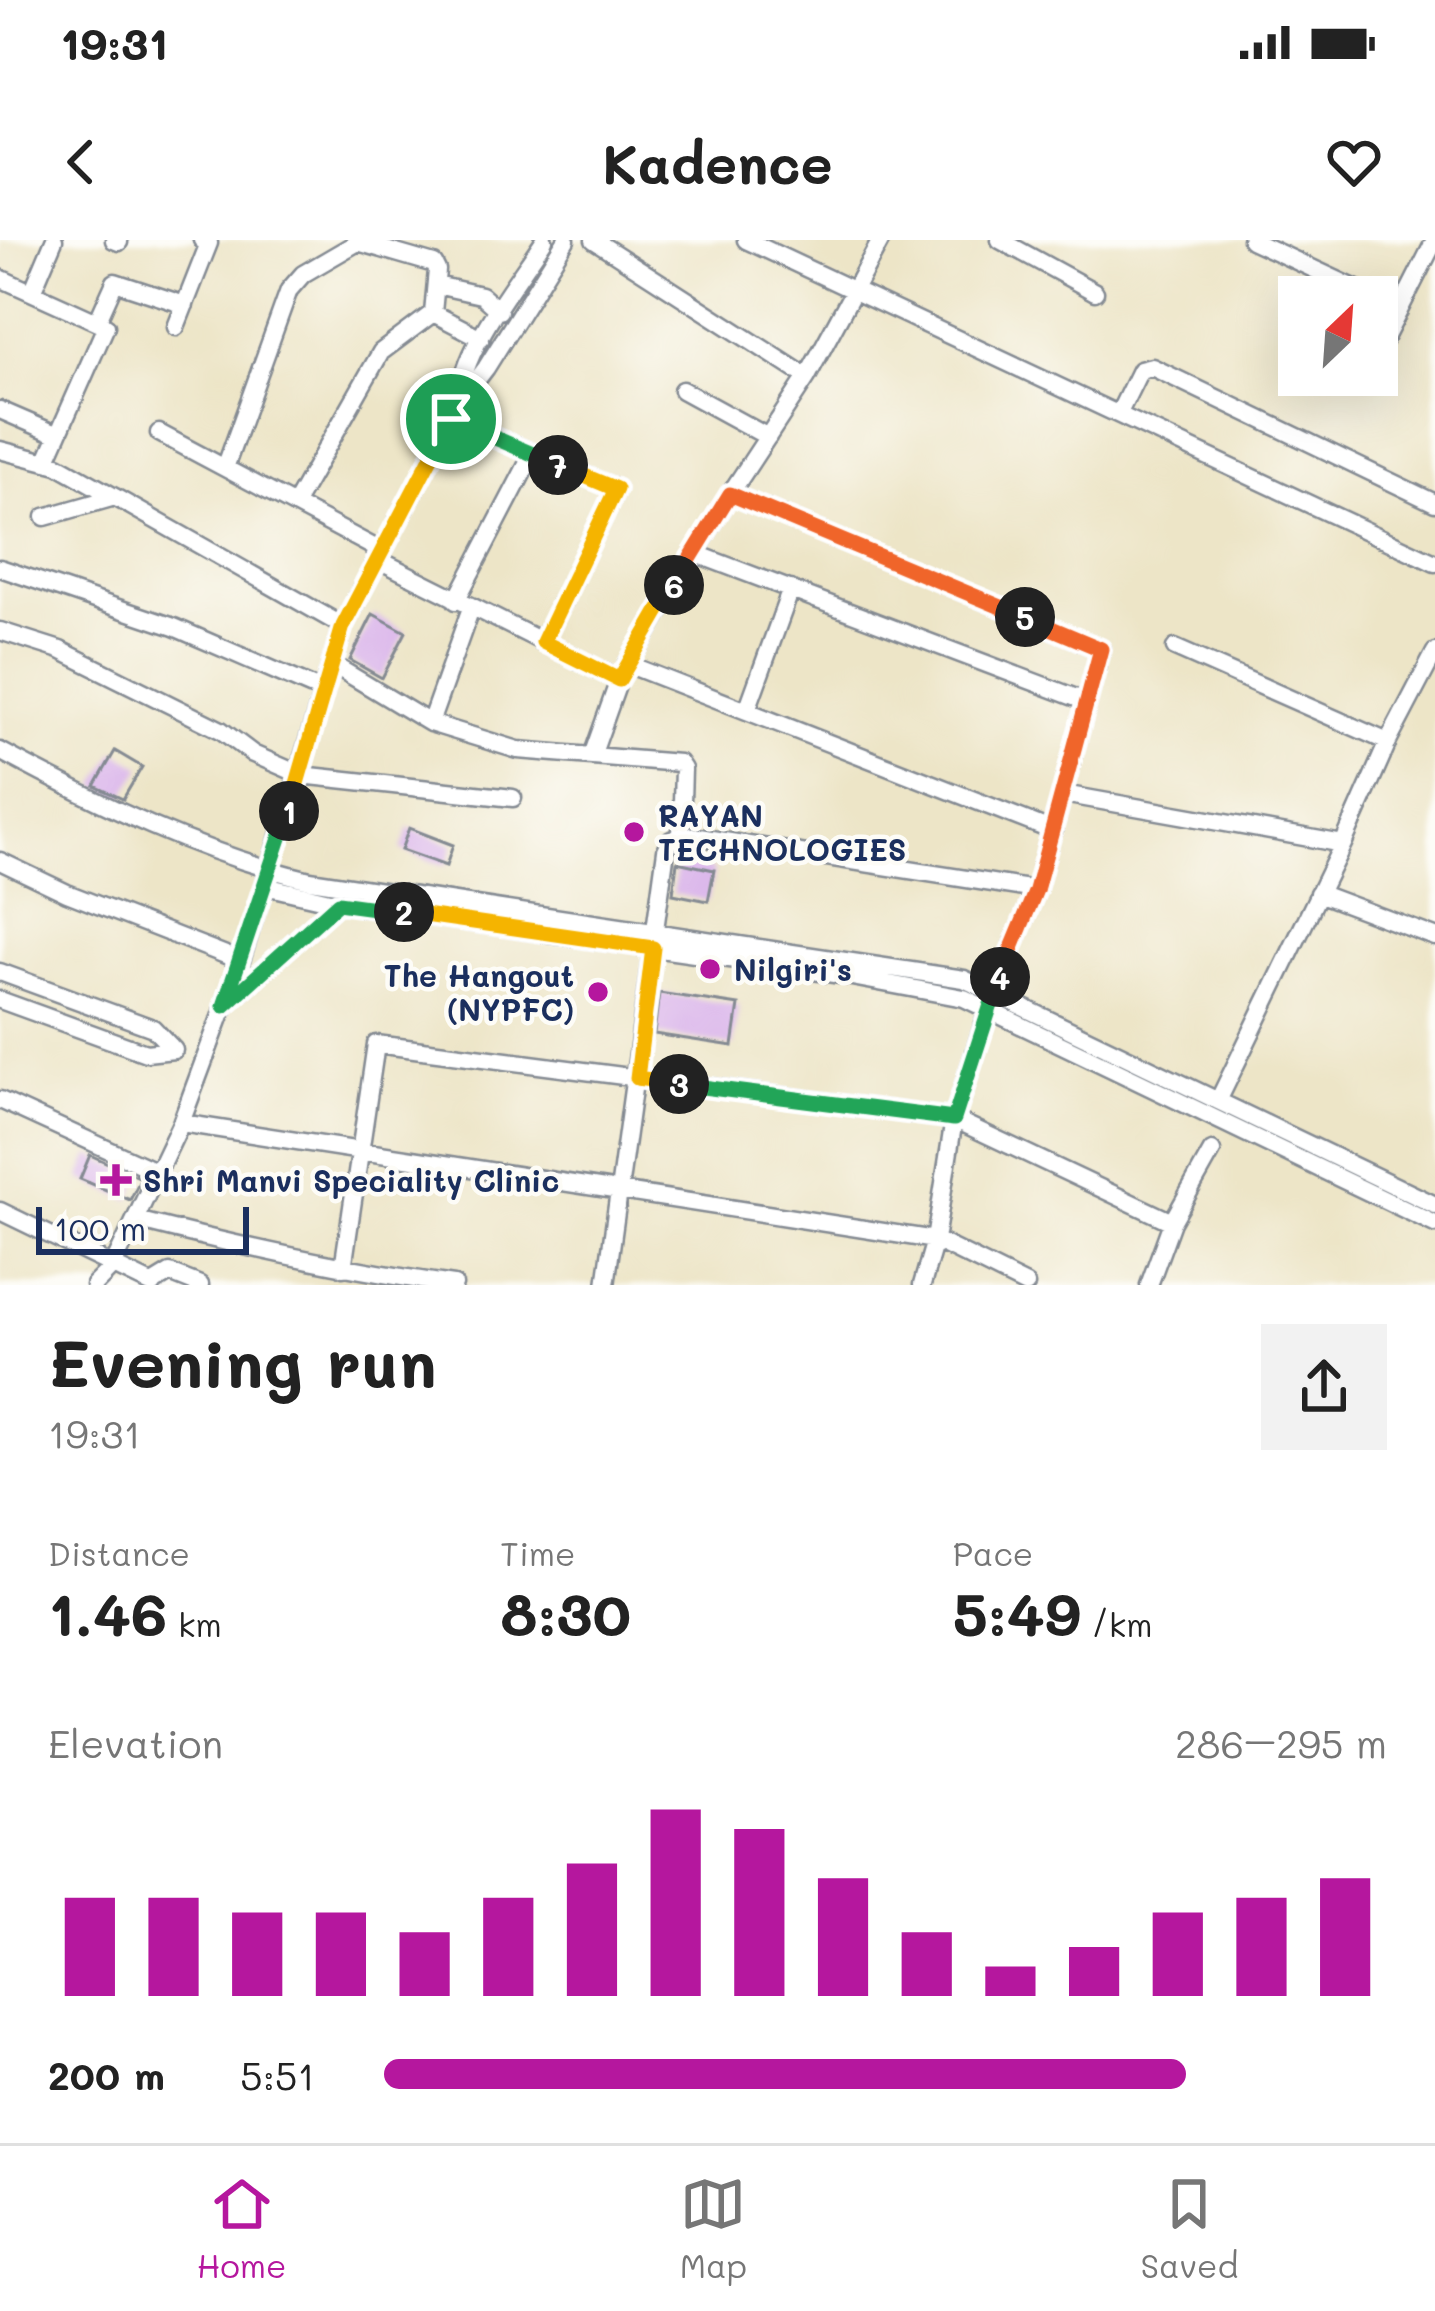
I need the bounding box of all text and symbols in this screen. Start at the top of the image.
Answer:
text: 19:31 [60,13,168,71]
text: Kadence [602,127,833,198]
icon: back [48,129,114,195]
icon: heart [1321,129,1387,195]
north arrow [1278,276,1398,396]
map controls [1278,276,1398,396]
pin [400,368,502,470]
icon: arrive [418,386,484,452]
pin: 7 [528,435,588,495]
text: 7 [549,443,567,486]
pin: 6 [644,555,704,615]
text: 6 [664,563,684,606]
pin: 5 [995,587,1055,647]
text: 5 [1015,595,1035,638]
pin: 1 [259,781,319,841]
text: 1 [282,789,296,832]
place label: RAYAN TECHNOLOGIES [658,795,907,869]
marker: RAYAN TECHNOLOGIES [621,819,647,845]
pin: 2 [374,882,434,942]
text: 2 [395,890,413,933]
pin: 4 [970,947,1030,1007]
place label: Nilgiri's [734,949,852,989]
place label: The Hangout (NYPFC) [384,955,574,1029]
text: 4 [990,955,1010,998]
marker: Nilgiri's [697,956,723,982]
marker: The Hangout (NYPFC) [585,979,611,1005]
pin: 3 [649,1054,709,1114]
text: 3 [669,1062,689,1105]
place label: Shri Manvi Speciality Clinic [143,1160,559,1200]
marker: Shri Manvi Speciality Clinic [100,1164,132,1196]
scale bar [36,1201,249,1254]
text: 100 m [54,1206,146,1249]
text: Evening run [48,1319,437,1405]
button: share [1261,1324,1387,1450]
text: 19:31 [48,1407,141,1458]
text: Distance [48,1531,190,1574]
text: Time [500,1531,576,1574]
text: Pace [953,1531,1033,1574]
text: 1.46 [48,1574,167,1652]
text: 8:30 [500,1574,631,1652]
text: 5:49 [953,1574,1081,1652]
text: km [167,1602,222,1645]
text: /km [1081,1602,1153,1645]
text: Elevation [48,1717,223,1768]
text: 286–295 m [1175,1717,1387,1768]
text: 200 m [48,2049,165,2100]
text: 5:51 [240,2049,315,2100]
tab: Home [197,2171,286,2286]
tab: Map [680,2171,747,2286]
tab: Saved [1140,2171,1238,2286]

